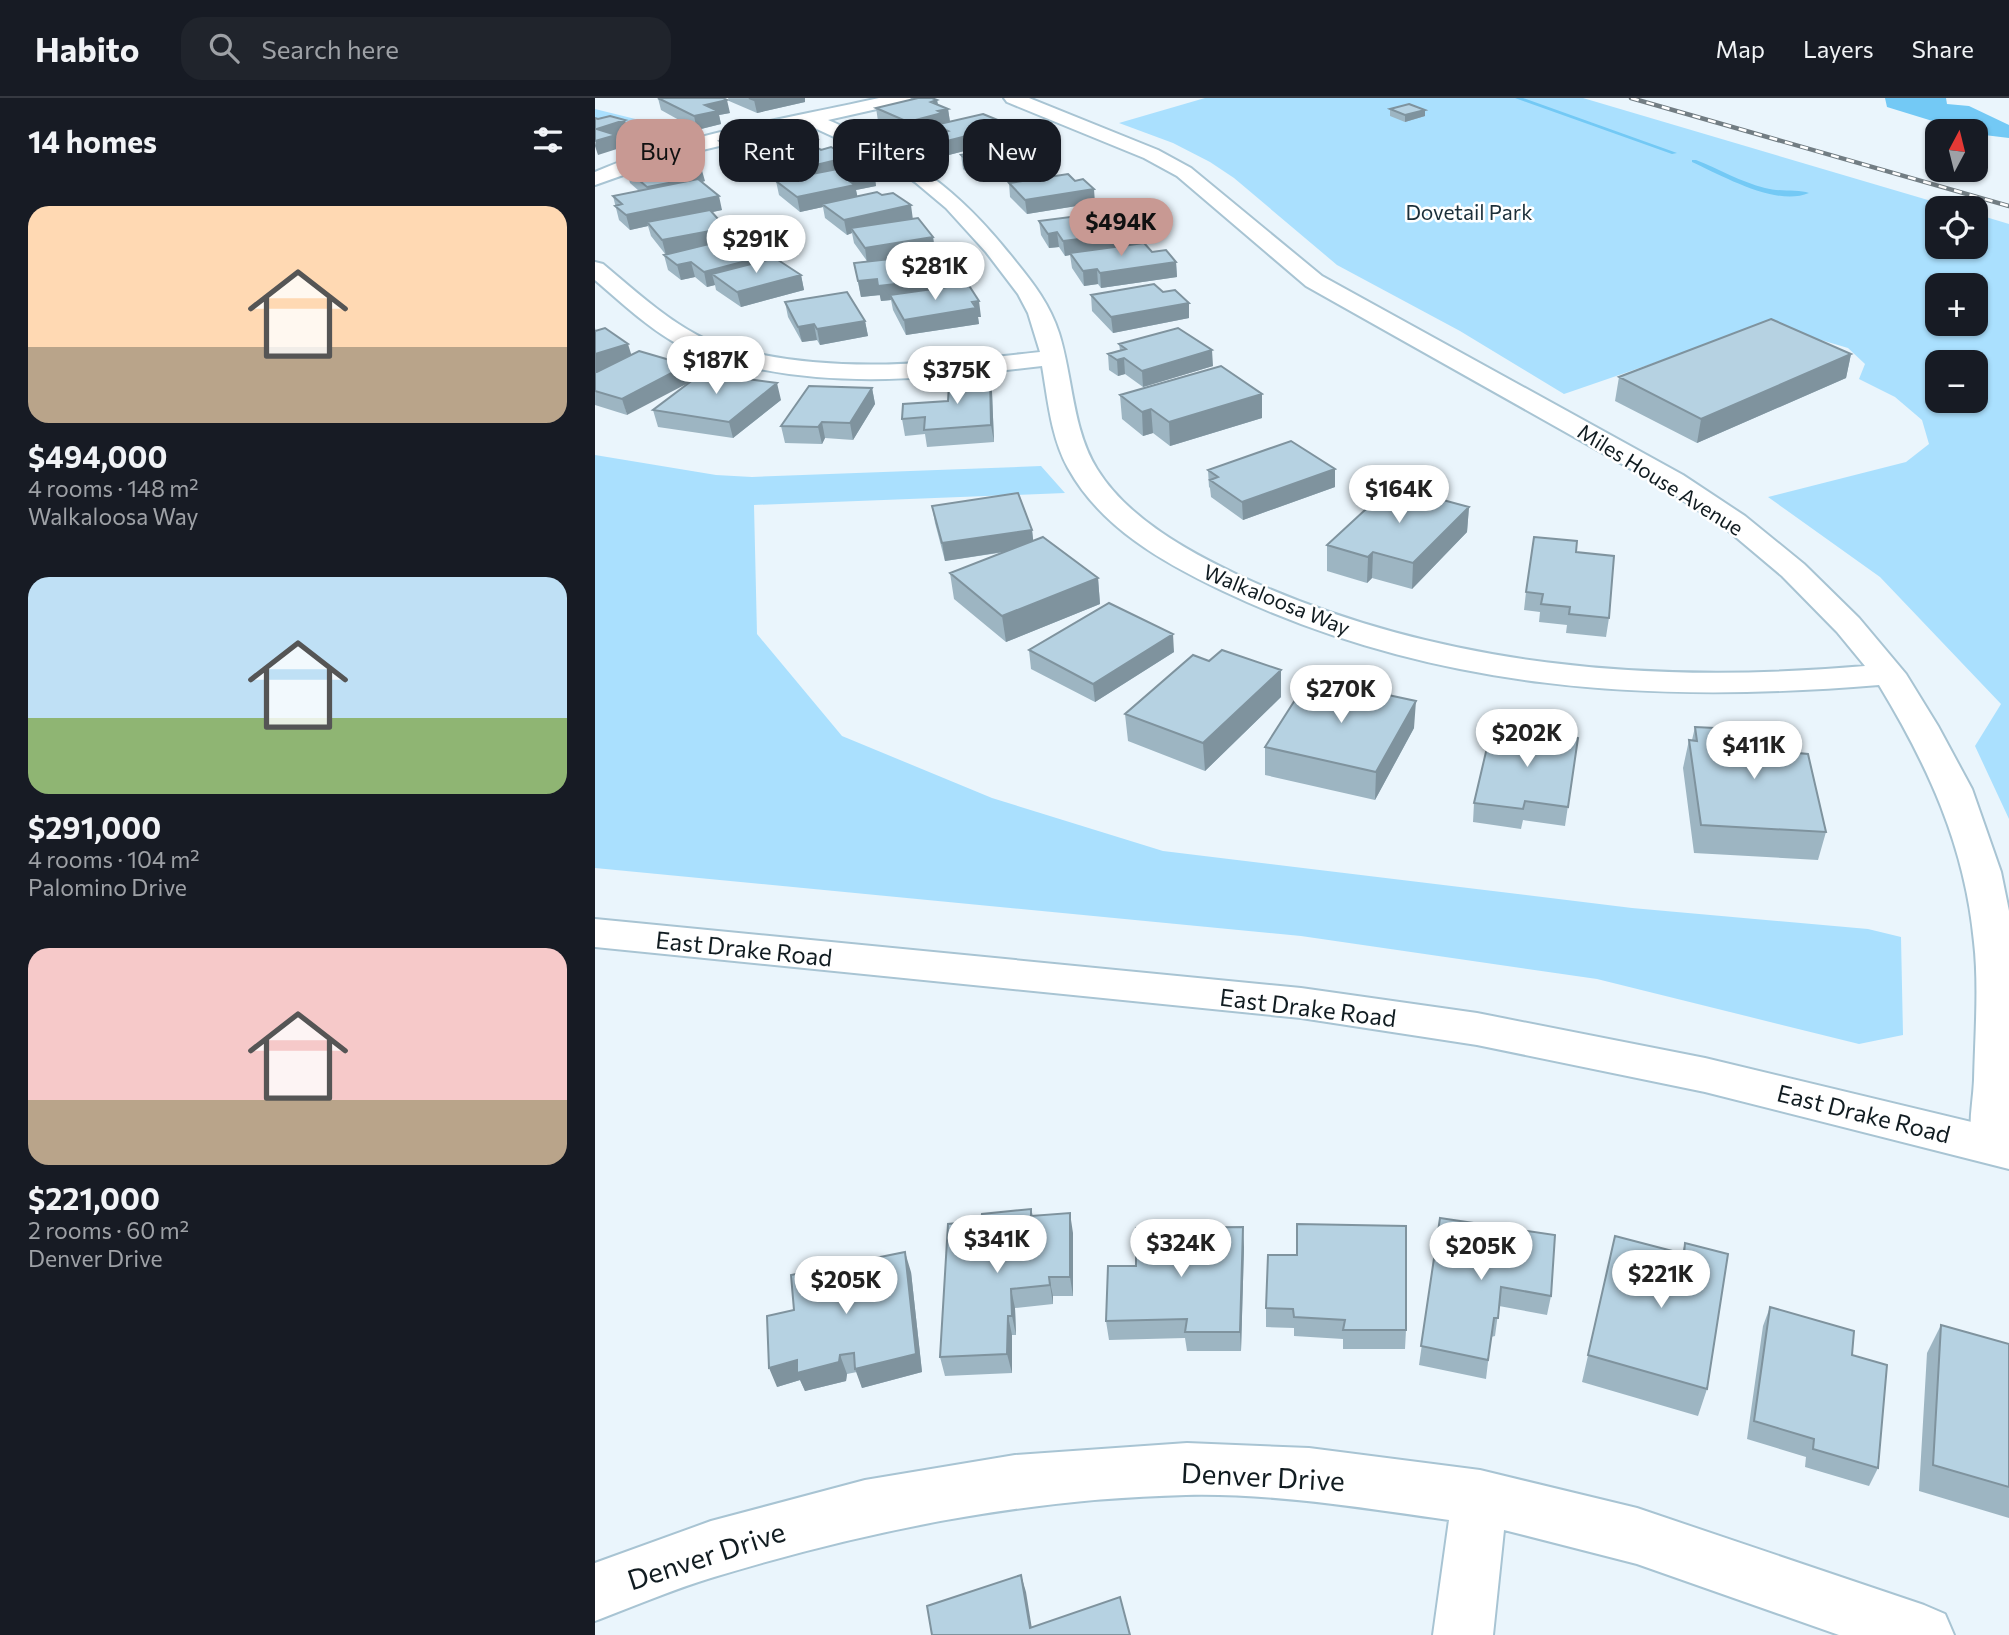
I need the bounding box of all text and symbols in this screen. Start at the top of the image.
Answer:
search box [181,17,671,80]
text: Habito [35,28,139,69]
icon: search [205,29,243,67]
text: Search here [261,33,399,64]
text: Map [1716,34,1765,63]
text: Layers [1803,34,1874,63]
text: Share [1912,34,1974,63]
chip: Buy [616,119,705,182]
chip: Rent [719,119,819,182]
chip: Filters [833,119,949,182]
chip: New [963,119,1061,182]
north arrow [1925,119,1988,182]
map controls [1925,119,1988,413]
icon: filters [529,121,567,159]
text: 14 homes [28,122,157,159]
button: locate [1925,196,1988,259]
pin: $494K [1072,198,1170,258]
park label: Dovetail Park [1405,199,1533,224]
text: $494K [1085,207,1157,235]
pin: $291K [707,216,805,275]
text: $291K [723,224,789,252]
pin: $281K [886,242,984,302]
icon: home [235,251,361,377]
text: $281K [902,251,968,279]
button: + [1925,273,1988,336]
pin: $187K [667,336,765,396]
text: $187K [683,345,749,373]
pin: $375K [908,346,1006,406]
button: − [1925,350,1988,413]
text: $375K [923,355,991,383]
street label: Miles House Avenue [1574,418,1748,540]
text: $494,000 [28,437,167,474]
pin: $164K [1350,466,1448,525]
text: 4 rooms · 148 m² [28,474,199,502]
text: $164K [1365,474,1433,502]
text: Walkaloosa Way [28,502,199,530]
street label: Walkaloosa Way [1200,558,1354,640]
icon: home [235,622,361,748]
pin: $270K [1292,666,1390,725]
text: $270K [1306,674,1376,702]
pin: $202K [1478,710,1576,769]
text: $202K [1492,718,1562,746]
pin: $411K [1705,722,1803,781]
text: $411K [1722,730,1786,758]
text: $291,000 [28,808,161,845]
text: 4 rooms · 104 m² [28,845,200,873]
text: Palomino Drive [28,873,187,901]
street label: East Drake Road [654,924,834,972]
street label: East Drake Road [1218,982,1398,1032]
icon: home [235,993,361,1119]
street label: East Drake Road [1774,1077,1954,1149]
text: $221,000 [28,1179,160,1216]
text: 2 rooms · 60 m² [28,1216,189,1244]
pin: $341K [948,1216,1046,1275]
pin: $324K [1132,1220,1230,1279]
pin: $205K [1432,1222,1530,1282]
text: $341K [964,1224,1030,1252]
text: $324K [1146,1228,1216,1256]
text: $205K [1446,1231,1516,1259]
text: Denver Drive [28,1244,163,1272]
pin: $221K [1612,1250,1710,1310]
pin: $205K [797,1256,895,1316]
text: $221K [1628,1259,1694,1287]
text: $205K [811,1265,881,1293]
street label: Denver Drive [1180,1455,1346,1497]
street label: Denver Drive [623,1513,789,1597]

